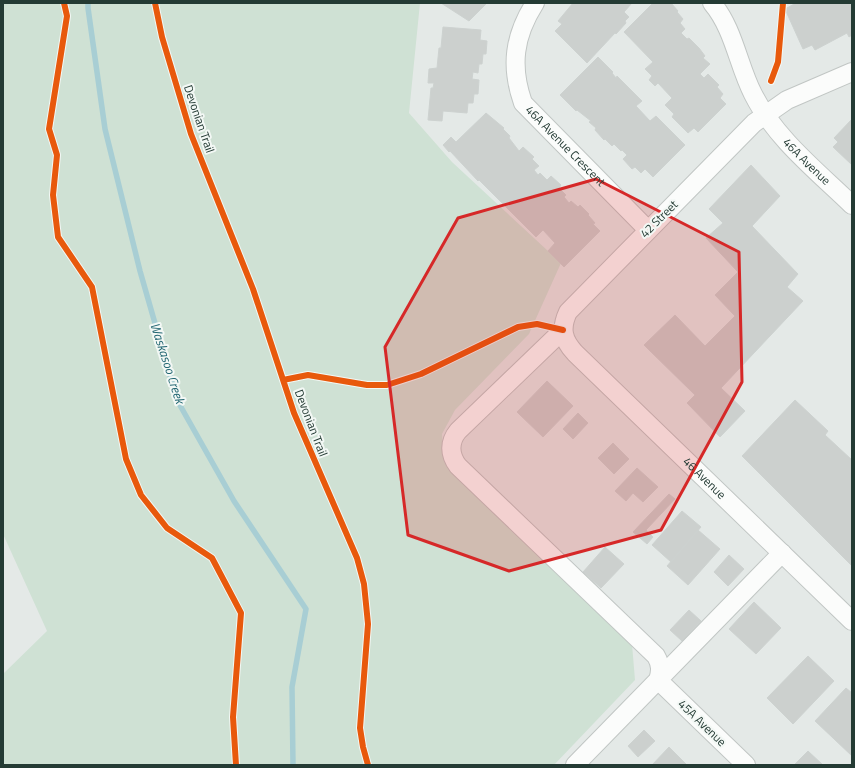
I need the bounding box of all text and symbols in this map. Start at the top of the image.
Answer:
street label: Devonian Trail [179,82,220,155]
street label: 46A Avenue Crescent [521,101,611,191]
street label: 46A Avenue [779,133,835,189]
street label: 42 Street [635,195,683,242]
water label: Waskasoo Creek [145,320,191,408]
street label: Devonian Trail [290,386,333,459]
street label: 46 Avenue [679,452,731,503]
street label: 45A Avenue [674,695,731,751]

